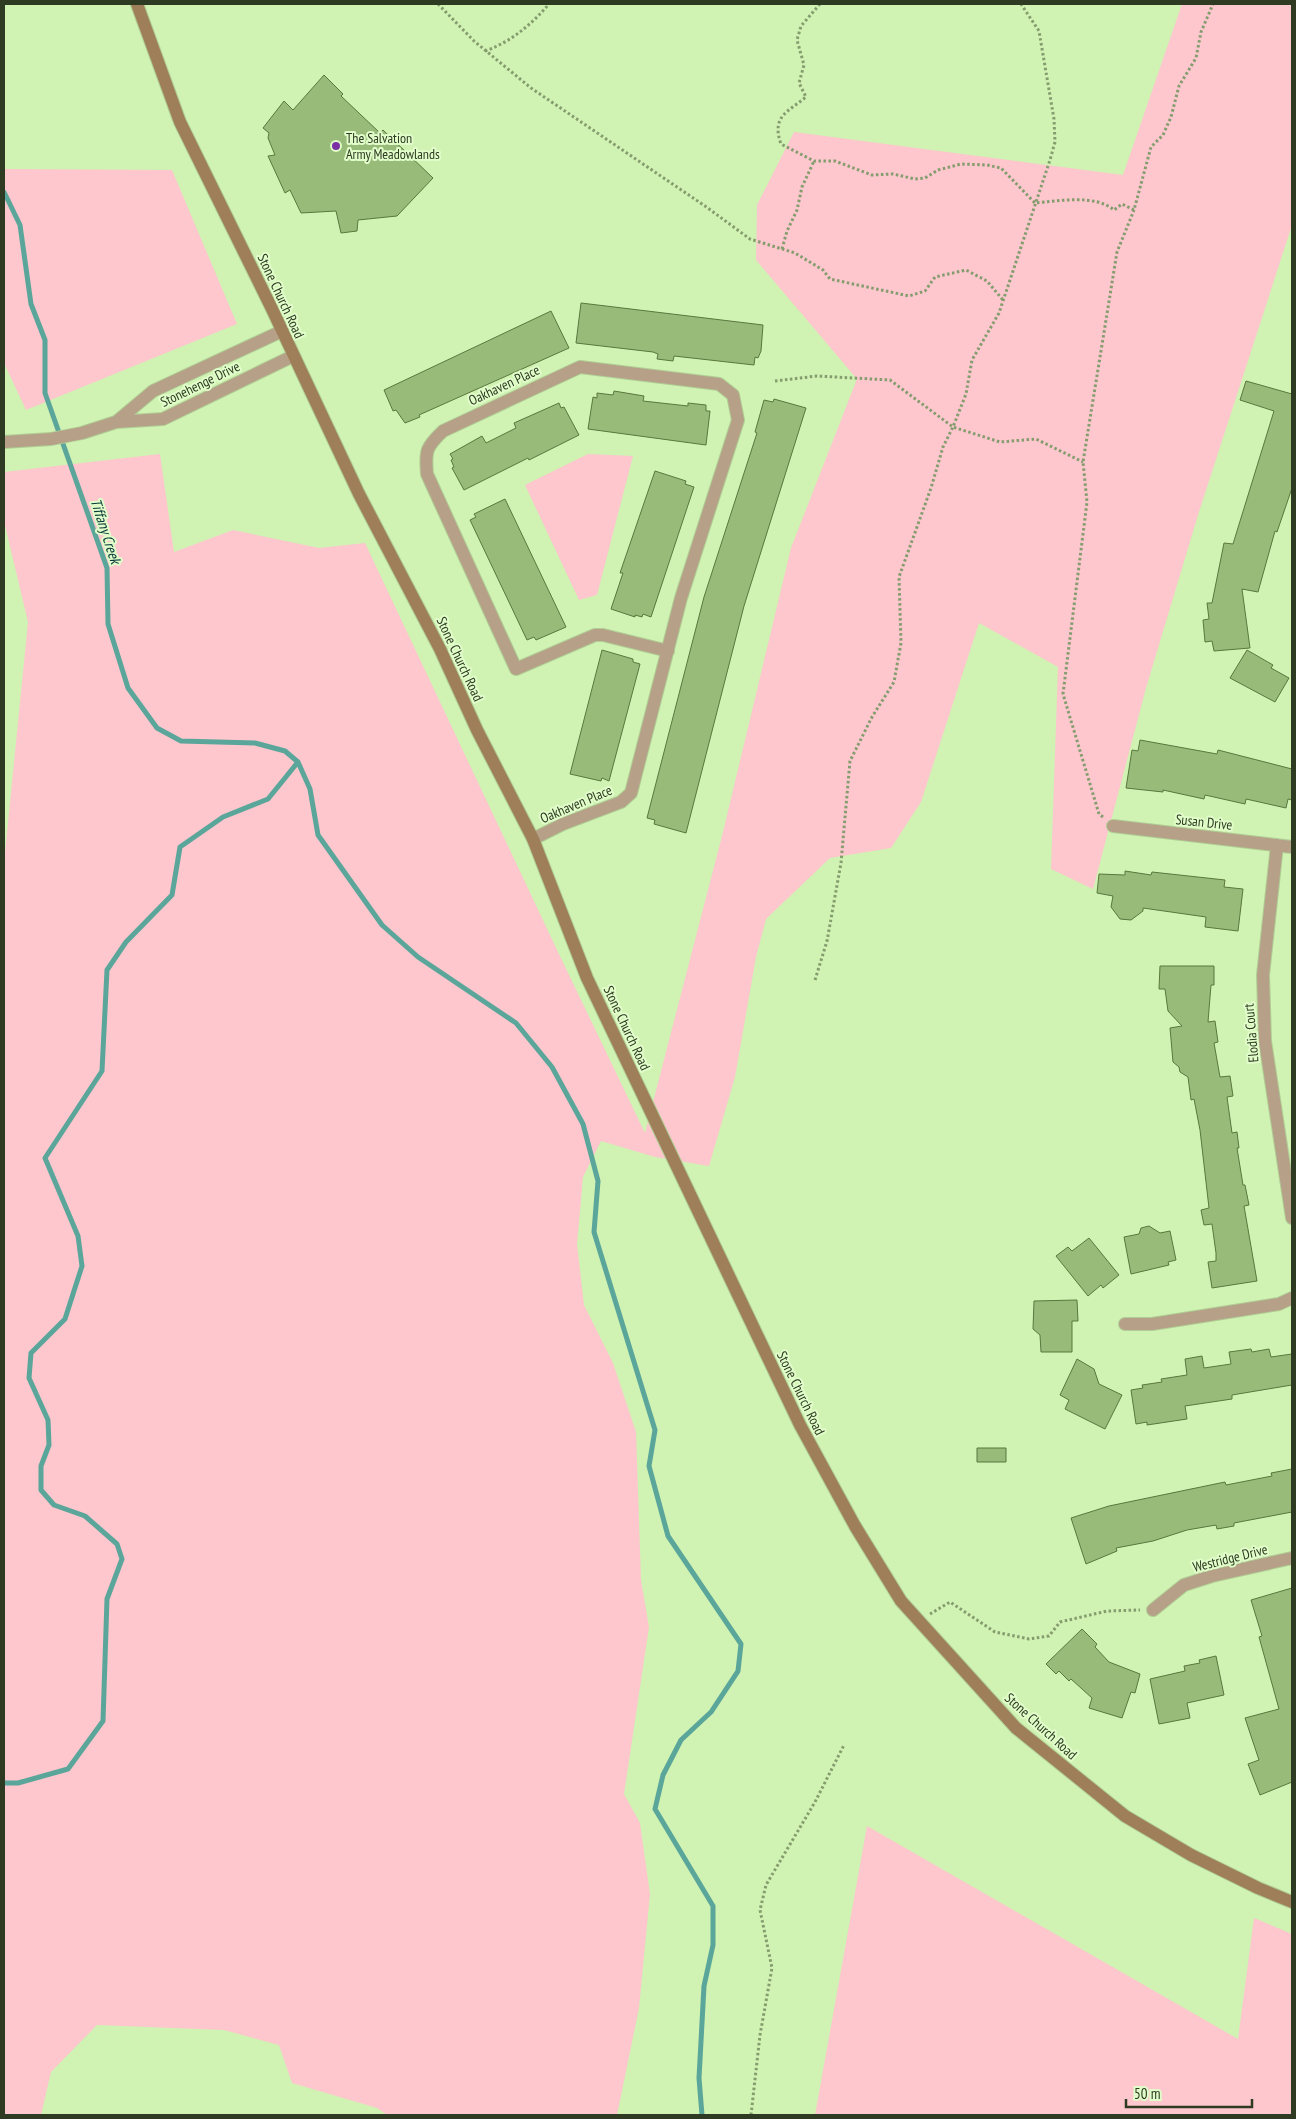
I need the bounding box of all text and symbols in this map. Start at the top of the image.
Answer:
place label: The Salvation Army Meadowlands [346,129,440,163]
marker: The Salvation Army Meadowlands [330,140,342,152]
street label: Stone Church Road [254,251,308,341]
street label: Stonehenge Drive [157,357,243,411]
street label: Oakhaven Place [466,361,543,409]
water label: Tiffany Creek [87,496,126,568]
street label: Stone Church Road [433,614,487,704]
street label: Oakhaven Place [537,781,615,827]
street label: Susan Drive [1175,810,1233,834]
street label: Stone Church Road [600,983,654,1073]
street label: Elodia Court [1239,1003,1263,1063]
street label: Stone Church Road [773,1348,829,1438]
street label: Westridge Drive [1191,1540,1269,1576]
street label: Stone Church Road [1001,1689,1081,1763]
scale bar [1126,2076,1252,2108]
text: 50 m [1134,2084,1160,2103]

